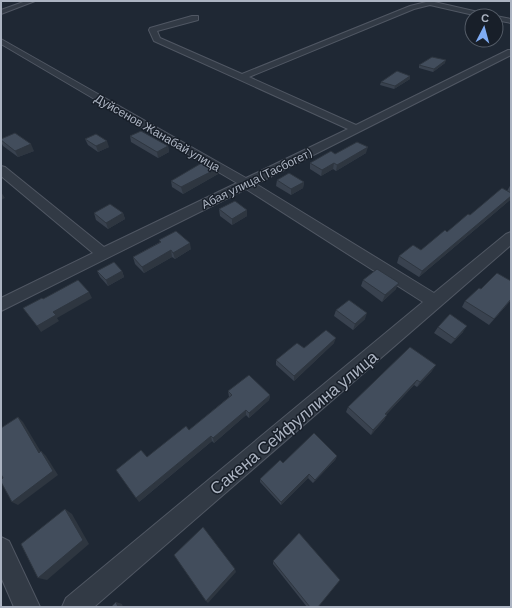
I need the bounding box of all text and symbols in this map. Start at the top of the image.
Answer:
north arrow [464,8,504,48]
text: С [480,11,490,24]
street label: Дуйсенов Жанабай улица [92,90,223,175]
street label: Абая улица (Тасбогет) [199,145,315,212]
street label: Сакена Сейфуллина улица [205,346,381,498]

